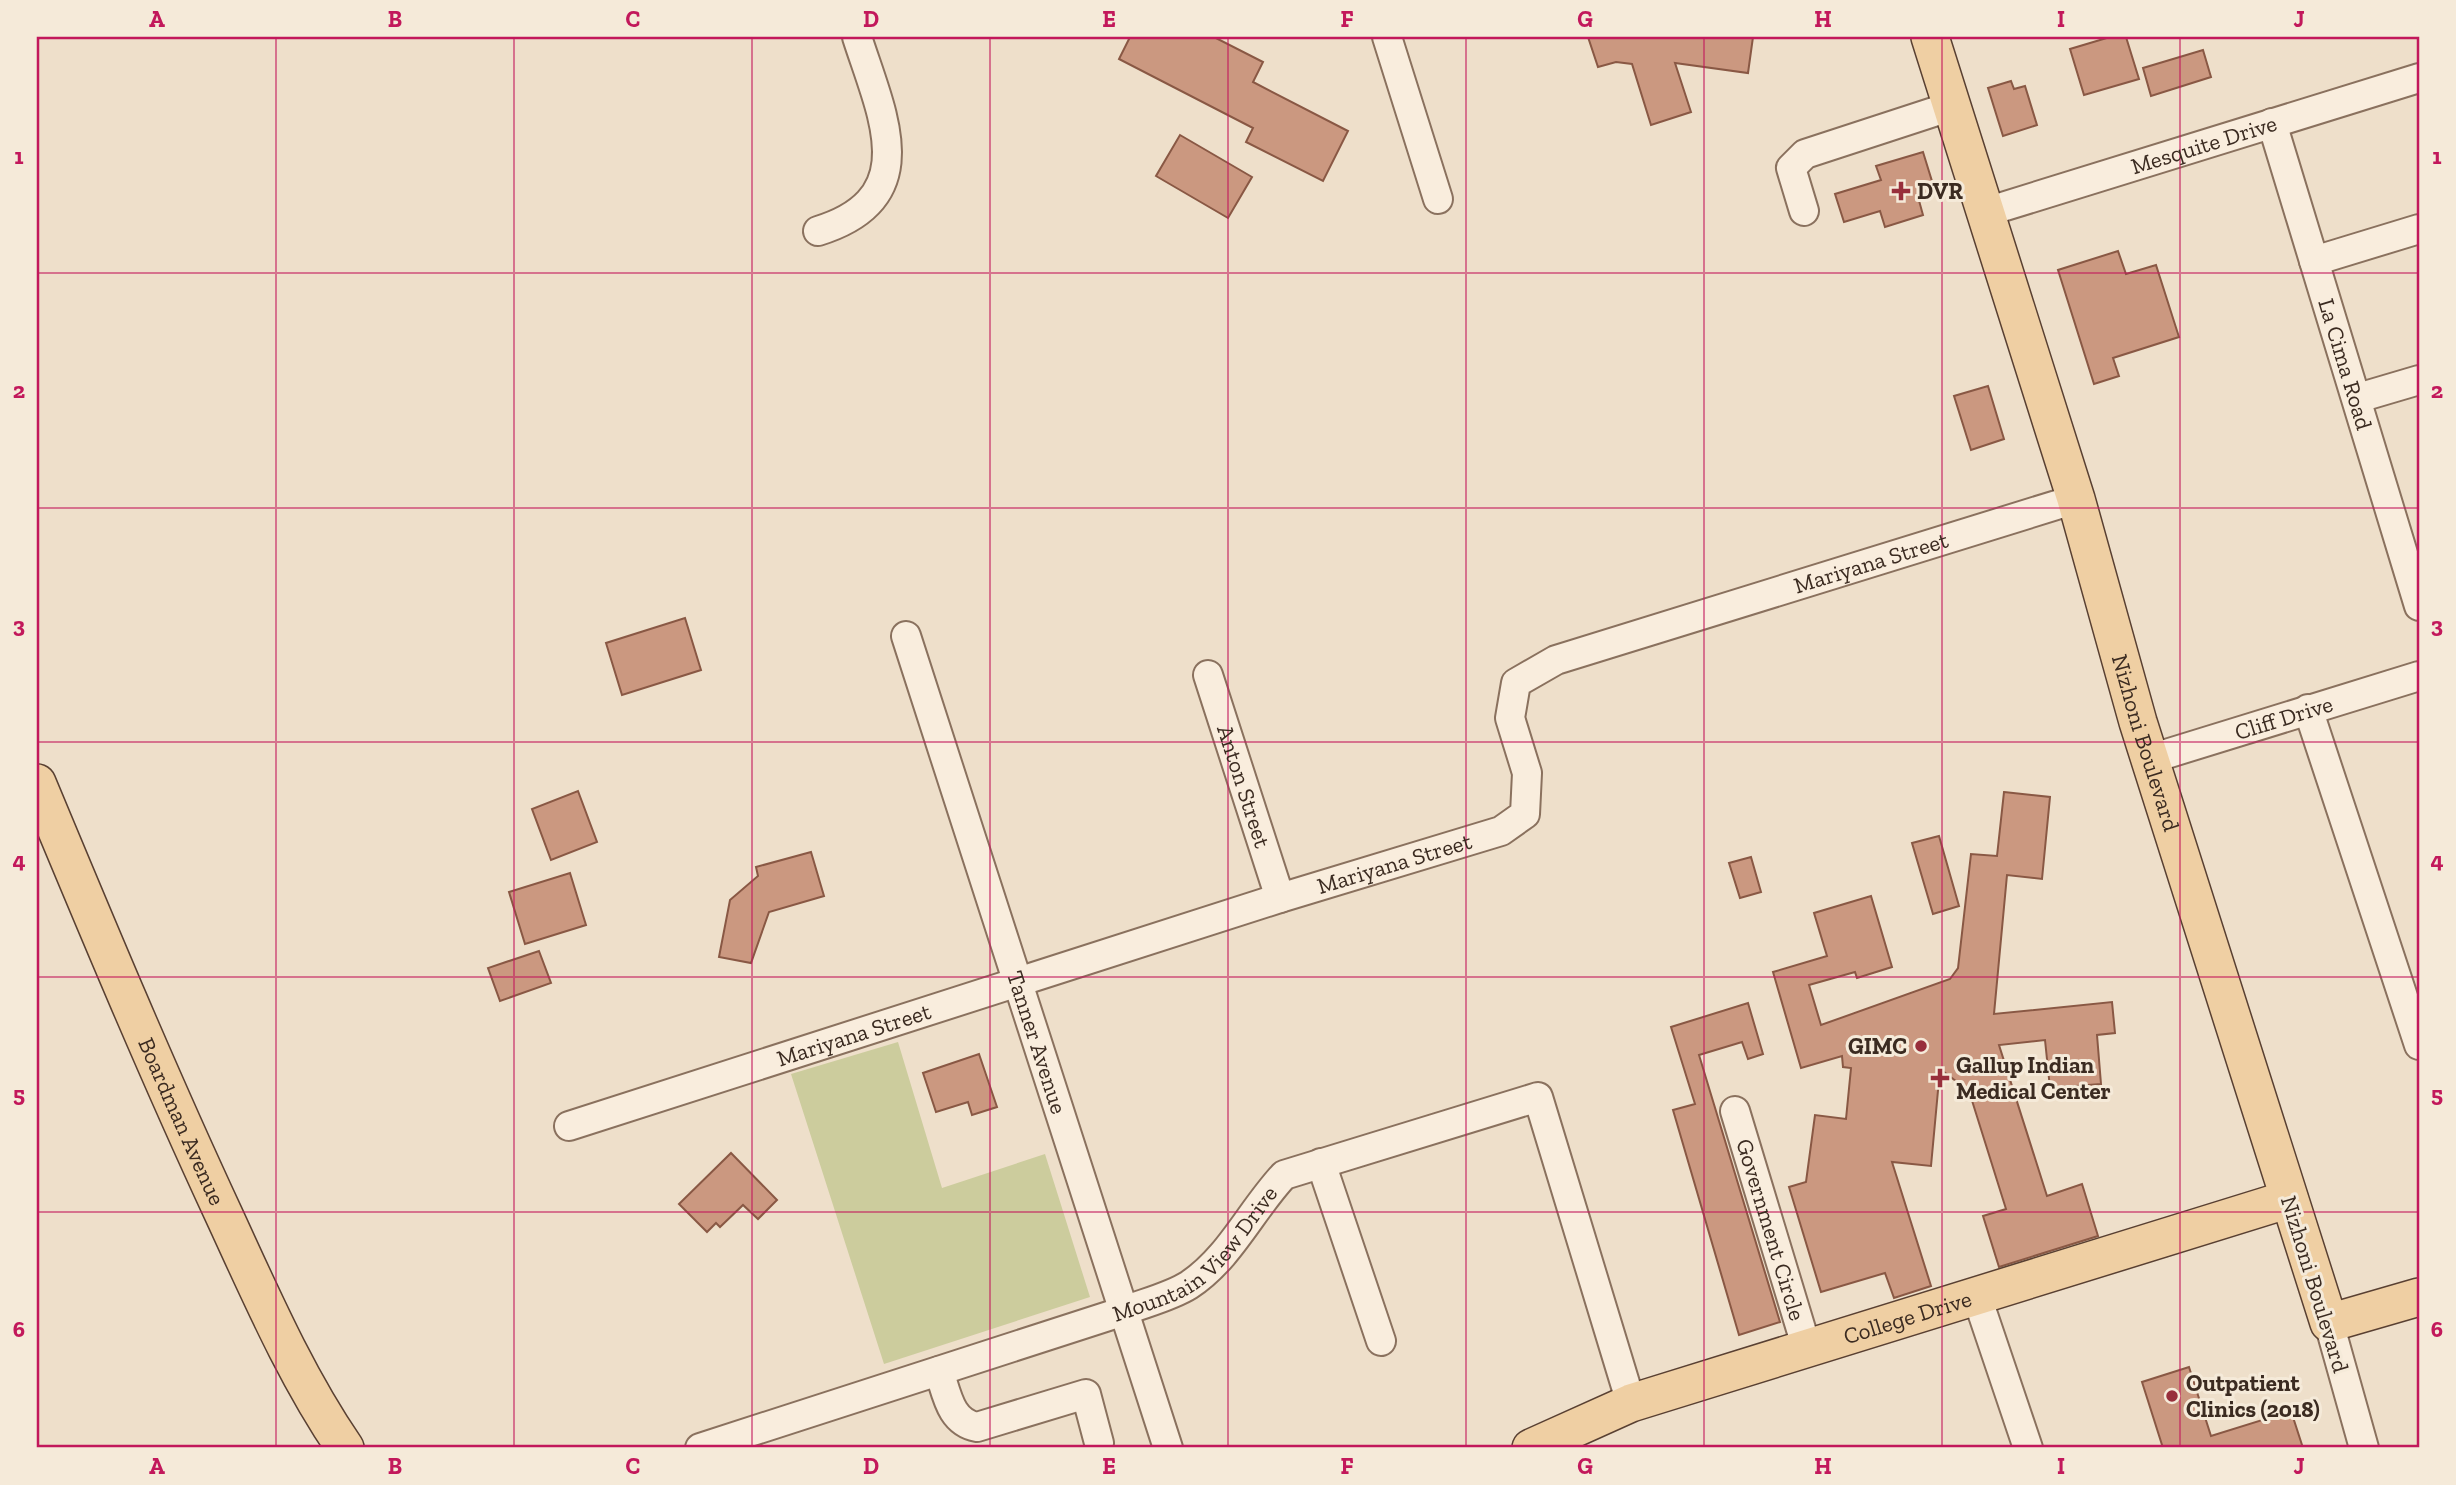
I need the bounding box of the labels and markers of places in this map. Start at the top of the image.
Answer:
place label: DVR [1917,177,1963,205]
marker: DVR [1891,181,1911,201]
place label: GIMC [1848,1032,1907,1060]
marker: GIMC [1913,1038,1929,1054]
place label: Gallup Indian Medical Center [1956,1051,2111,1105]
marker: Gallup Indian Medical Center [1930,1068,1950,1088]
place label: Outpatient Clinics (2018) [2186,1369,2320,1423]
marker: Outpatient Clinics (2018) [2164,1388,2180,1404]

